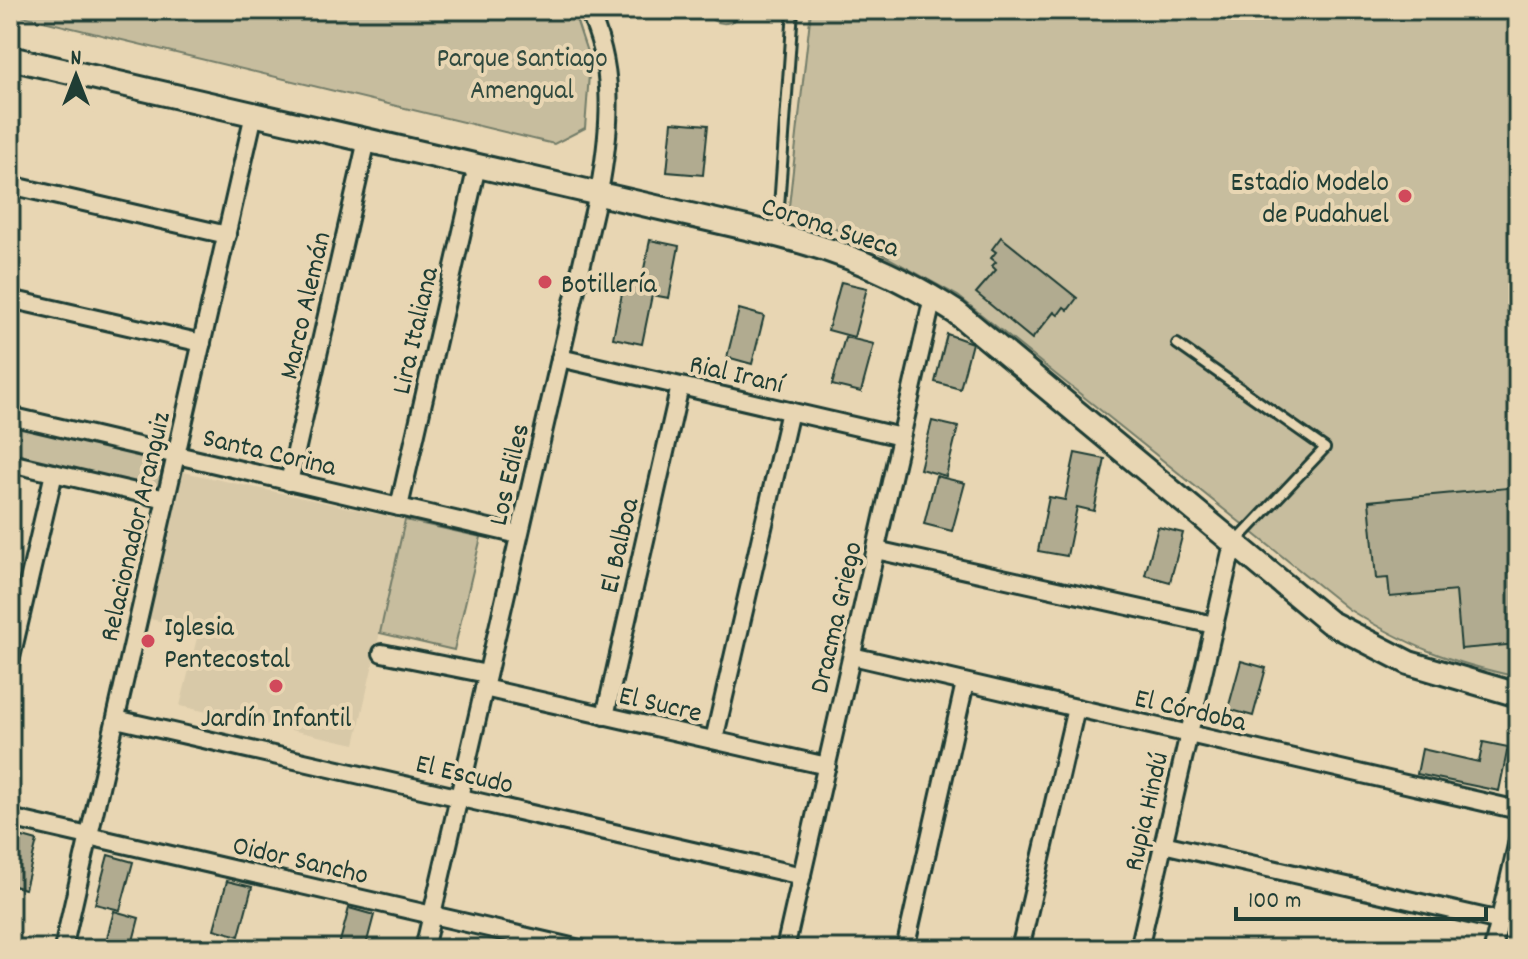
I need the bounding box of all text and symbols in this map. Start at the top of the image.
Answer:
north arrow [36,36,116,116]
park label: Parque Santiago Amengual [436,41,608,113]
text: N [71,44,82,75]
place label: Estadio Modelo de Pudahuel [1230,165,1389,237]
marker: Estadio Modelo de Pudahuel [1396,187,1414,205]
street label: Corona Sueca [755,189,904,271]
street label: Marco Alemán [271,228,344,384]
street label: Lira Italiana [384,263,452,399]
place label: Botillería [561,267,657,307]
marker: Botillería [536,273,554,291]
street label: Rial Iraní [685,347,789,407]
street label: Relacionador Aranguiz [92,408,184,646]
street label: Santa Corina [198,420,341,490]
street label: Los Ediles [481,420,543,530]
street label: El Balboa [592,494,652,598]
street label: Dracma Griego [802,538,876,698]
place label: Iglesia Pentecostal [164,610,291,682]
marker: Iglesia Pentecostal [139,632,157,650]
marker: Jardín Infantil [267,677,285,695]
street label: El Sucre [614,678,705,736]
street label: El Córdoba [1130,681,1250,745]
place label: Jardín Infantil [200,701,352,741]
street label: El Escudo [411,746,517,808]
street label: Rupia Hindú [1116,749,1182,876]
street label: Oidor Sancho [228,828,372,898]
scale bar [1236,871,1486,921]
text: 100 m [1248,885,1301,919]

